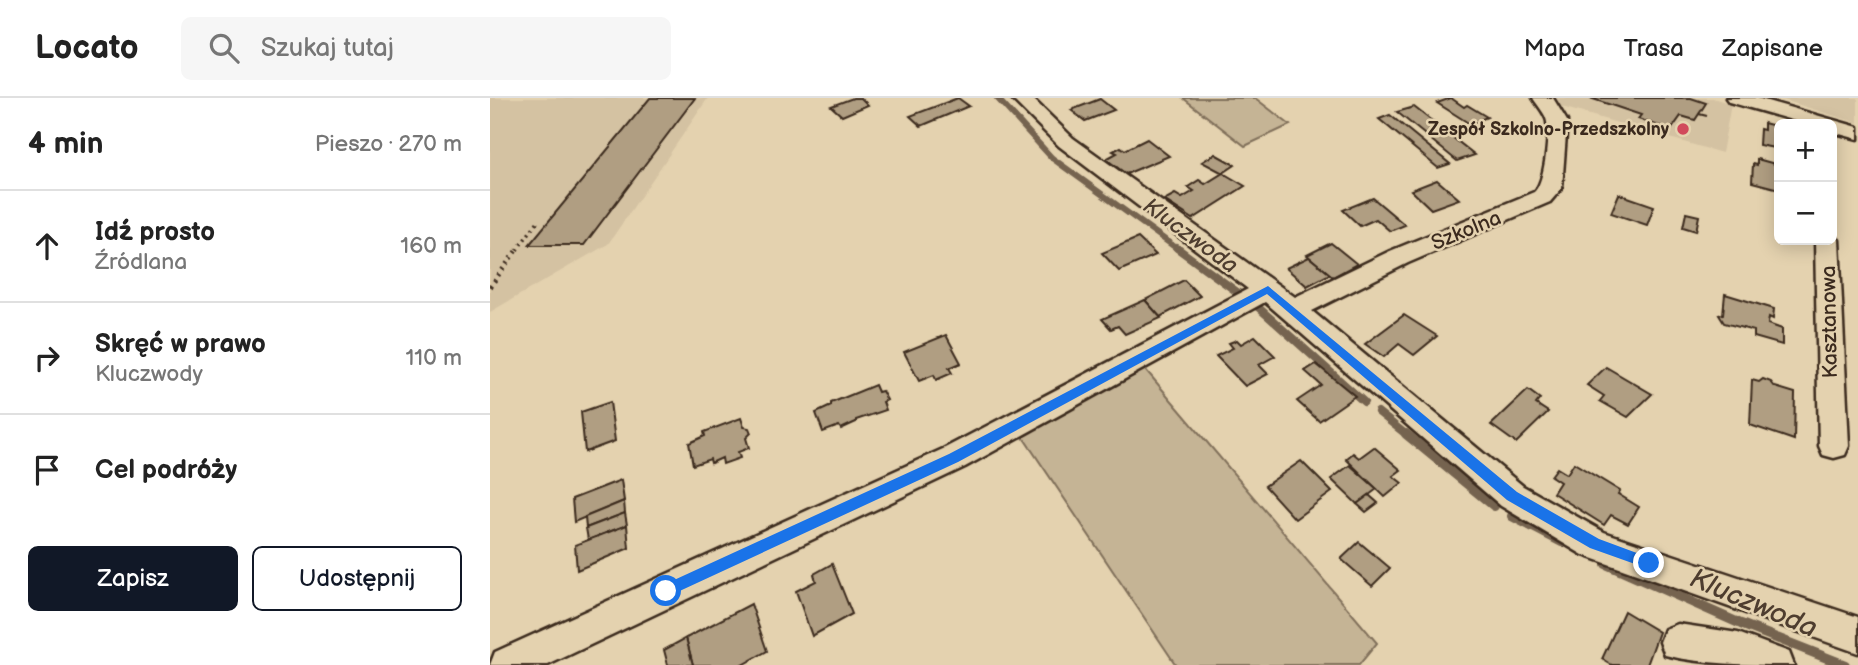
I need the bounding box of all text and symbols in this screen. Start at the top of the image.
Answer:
search box [181,17,671,80]
text: Locato [35,28,139,68]
icon: search [205,29,243,67]
text: Szukaj tutaj [261,33,394,64]
text: Mapa [1524,34,1585,63]
text: Trasa [1623,34,1684,63]
text: Zapisane [1722,34,1823,63]
place label: Zespół Szkolno-Przedszkolny [1428,119,1670,140]
map controls [1774,119,1837,245]
button: + [1774,119,1837,182]
marker: Zespół Szkolno-Przedszkolny [1675,121,1691,137]
text: 4 min [28,126,103,162]
text: Pieszo · 270 m [315,130,462,158]
button: − [1774,182,1837,245]
water label: Kluczwoda [1137,192,1243,280]
street label: Szkolna [1428,205,1505,256]
text: Idź prosto [95,217,215,248]
icon: ahead [28,227,66,265]
text: 160 m [400,232,462,260]
text: Źródlana [95,248,187,276]
street label: Kasztanowa [1816,265,1843,379]
text: Skręć w prawo [95,329,266,360]
icon: right [28,339,66,377]
text: 110 m [405,344,462,372]
text: Kluczwody [95,360,203,388]
icon: arrive [28,451,66,489]
text: Cel podróży [95,455,237,486]
button: Zapisz [28,546,238,611]
button: Udostępnij [252,546,462,611]
route end [1633,547,1664,578]
water label: Kluczwoda [1685,562,1822,645]
route start [650,575,681,606]

